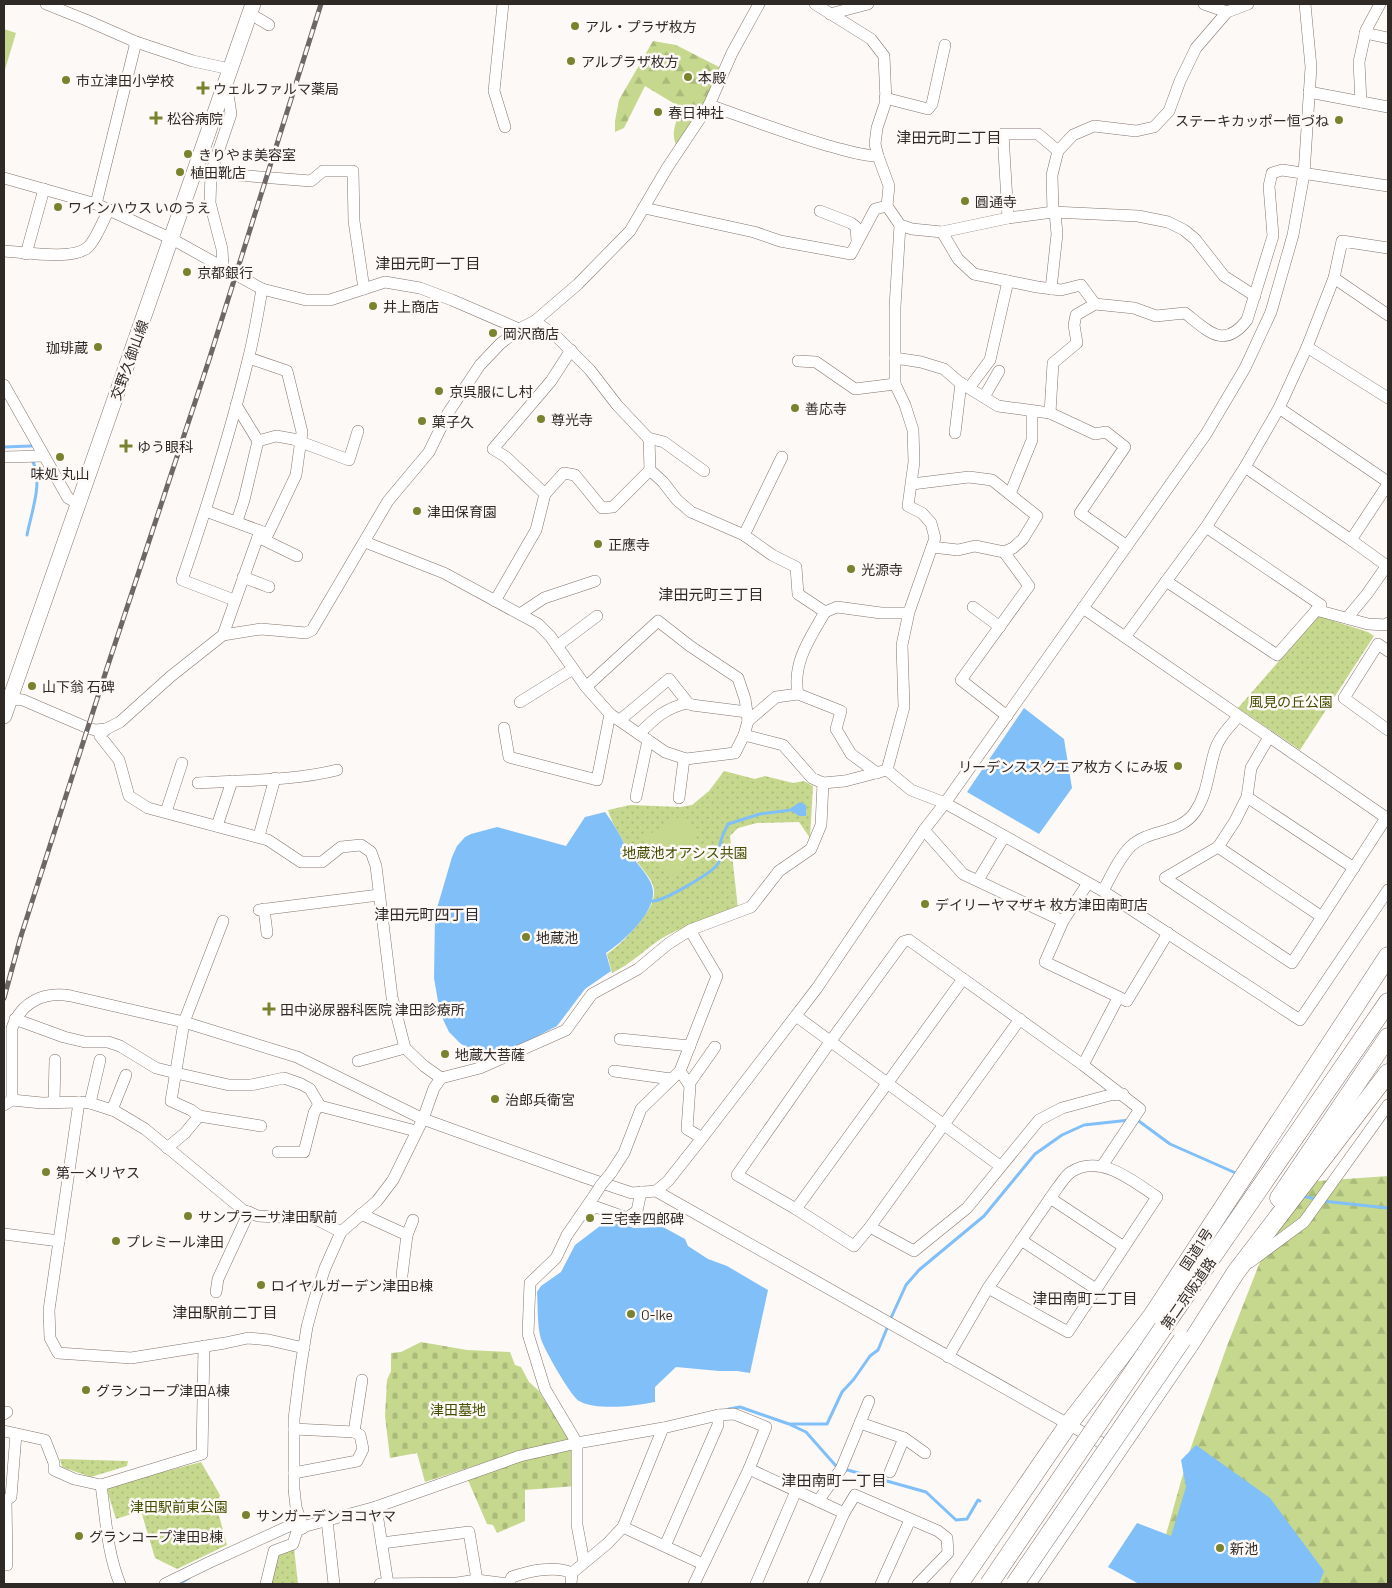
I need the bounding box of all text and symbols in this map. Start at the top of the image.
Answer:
place label: アル・プラザ枚方 [585,18,697,35]
marker: アル・プラザ枚方 [569,20,581,32]
place label: アルプラザ枚方 [581,53,679,70]
marker: アルプラザ枚方 [565,55,577,67]
place label: 本殿 [698,69,726,86]
marker: 本殿 [682,71,694,83]
place label: 市立津田小学校 [76,72,174,89]
marker: 市立津田小学校 [60,74,72,86]
place label: ウェルファルマ薬局 [213,80,339,97]
marker: ウェルファルマ薬局 [197,82,209,94]
place label: 春日神社 [668,104,724,121]
marker: 春日神社 [652,106,664,118]
place label: 松谷病院 [167,110,223,127]
marker: 松谷病院 [149,111,163,125]
place label: ステーキカッポー恒づね [1175,112,1329,129]
marker: ステーキカッポー恒づね [1333,114,1345,126]
district label: 津田元町二丁目 [896,128,1002,146]
place label: きりやま美容室 [198,146,296,163]
marker: きりやま美容室 [182,148,194,160]
place label: 植田靴店 [190,164,246,181]
marker: 植田靴店 [174,166,186,178]
place label: 圓通寺 [975,193,1017,210]
marker: 圓通寺 [959,195,971,207]
place label: ワインハウス いのうえ [68,199,211,216]
marker: ワインハウス いのうえ [52,201,64,213]
district label: 津田元町一丁目 [375,254,481,272]
place label: 京都銀行 [197,264,253,281]
marker: 京都銀行 [181,266,193,278]
place label: 井上商店 [383,298,439,315]
marker: 井上商店 [367,300,379,312]
street label: 交野久御山線 [107,318,151,402]
place label: 岡沢商店 [503,325,559,342]
marker: 岡沢商店 [487,327,499,339]
place label: 珈琲蔵 [46,339,88,356]
marker: 珈琲蔵 [92,341,104,353]
place label: 京呉服にし村 [449,383,533,400]
marker: 京呉服にし村 [433,385,445,397]
place label: 善応寺 [805,400,847,417]
marker: 善応寺 [789,402,801,414]
place label: 尊光寺 [551,411,593,428]
place label: 菓子久 [432,413,474,430]
marker: 尊光寺 [535,413,547,425]
marker: 菓子久 [416,415,428,427]
place label: ゆう眼科 [137,438,193,455]
marker: ゆう眼科 [119,439,133,453]
marker: 味処 丸山 [54,451,66,463]
place label: 味処 丸山 [31,465,89,482]
place label: 津田保育園 [427,503,497,520]
marker: 津田保育園 [411,505,423,517]
place label: 正應寺 [608,536,650,553]
marker: 正應寺 [592,538,604,550]
place label: 光源寺 [861,561,903,578]
marker: 光源寺 [845,563,857,575]
district label: 津田元町三丁目 [658,585,764,603]
place label: 山下翁 石碑 [42,678,115,695]
marker: 山下翁 石碑 [26,680,38,692]
park label: 風見の丘公園 [1249,693,1333,710]
place label: リーデンススクエア枚方くにみ坂 [958,758,1168,775]
marker: リーデンススクエア枚方くにみ坂 [1172,760,1184,772]
park label: 地蔵池オアシス共園 [622,844,748,861]
place label: デイリーヤマザキ 枚方津田南町店 [935,896,1148,913]
marker: デイリーヤマザキ 枚方津田南町店 [919,898,931,910]
district label: 津田元町四丁目 [374,905,480,923]
place label: 地蔵池 [536,929,578,946]
marker: 地蔵池 [520,931,532,943]
place label: 田中泌尿器科医院 津田診療所 [280,1001,465,1018]
marker: 田中泌尿器科医院 津田診療所 [262,1002,276,1016]
place label: 地蔵大菩薩 [455,1046,525,1063]
marker: 地蔵大菩薩 [439,1048,451,1060]
place label: 治郎兵衛宮 [505,1091,575,1108]
marker: 治郎兵衛宮 [489,1093,501,1105]
place label: 第一メリヤス [56,1164,140,1181]
marker: 第一メリヤス [40,1166,52,1178]
place label: サンプラーサ津田駅前 [198,1208,337,1225]
marker: サンプラーサ津田駅前 [182,1210,194,1222]
place label: 三宅幸四郎碑 [600,1210,684,1227]
marker: 三宅幸四郎碑 [584,1212,596,1224]
street label: 国道1号 [1176,1225,1216,1273]
place label: プレミール津田 [126,1233,224,1250]
marker: プレミール津田 [110,1235,122,1247]
street label: 第二京阪道路 [1157,1254,1219,1332]
place label: ロイヤルガーデン津田B棟 [271,1277,433,1294]
marker: ロイヤルガーデン津田B棟 [255,1279,267,1291]
district label: 津田南町二丁目 [1032,1289,1138,1307]
district label: 津田駅前二丁目 [172,1303,278,1321]
place label: O-Ike [641,1306,673,1323]
marker: O-Ike [625,1308,637,1320]
place label: グランコープ津田A棟 [96,1382,230,1399]
marker: グランコープ津田A棟 [80,1384,92,1396]
park label: 津田墓地 [430,1401,486,1418]
district label: 津田南町一丁目 [781,1471,887,1489]
park label: 津田駅前東公園 [130,1498,228,1515]
place label: サンガーデンヨコヤマ [256,1507,396,1524]
marker: サンガーデンヨコヤマ [240,1509,252,1521]
place label: グランコープ津田B棟 [89,1528,223,1545]
marker: グランコープ津田B棟 [73,1530,85,1542]
place label: 新池 [1230,1540,1258,1557]
marker: 新池 [1214,1542,1226,1554]

